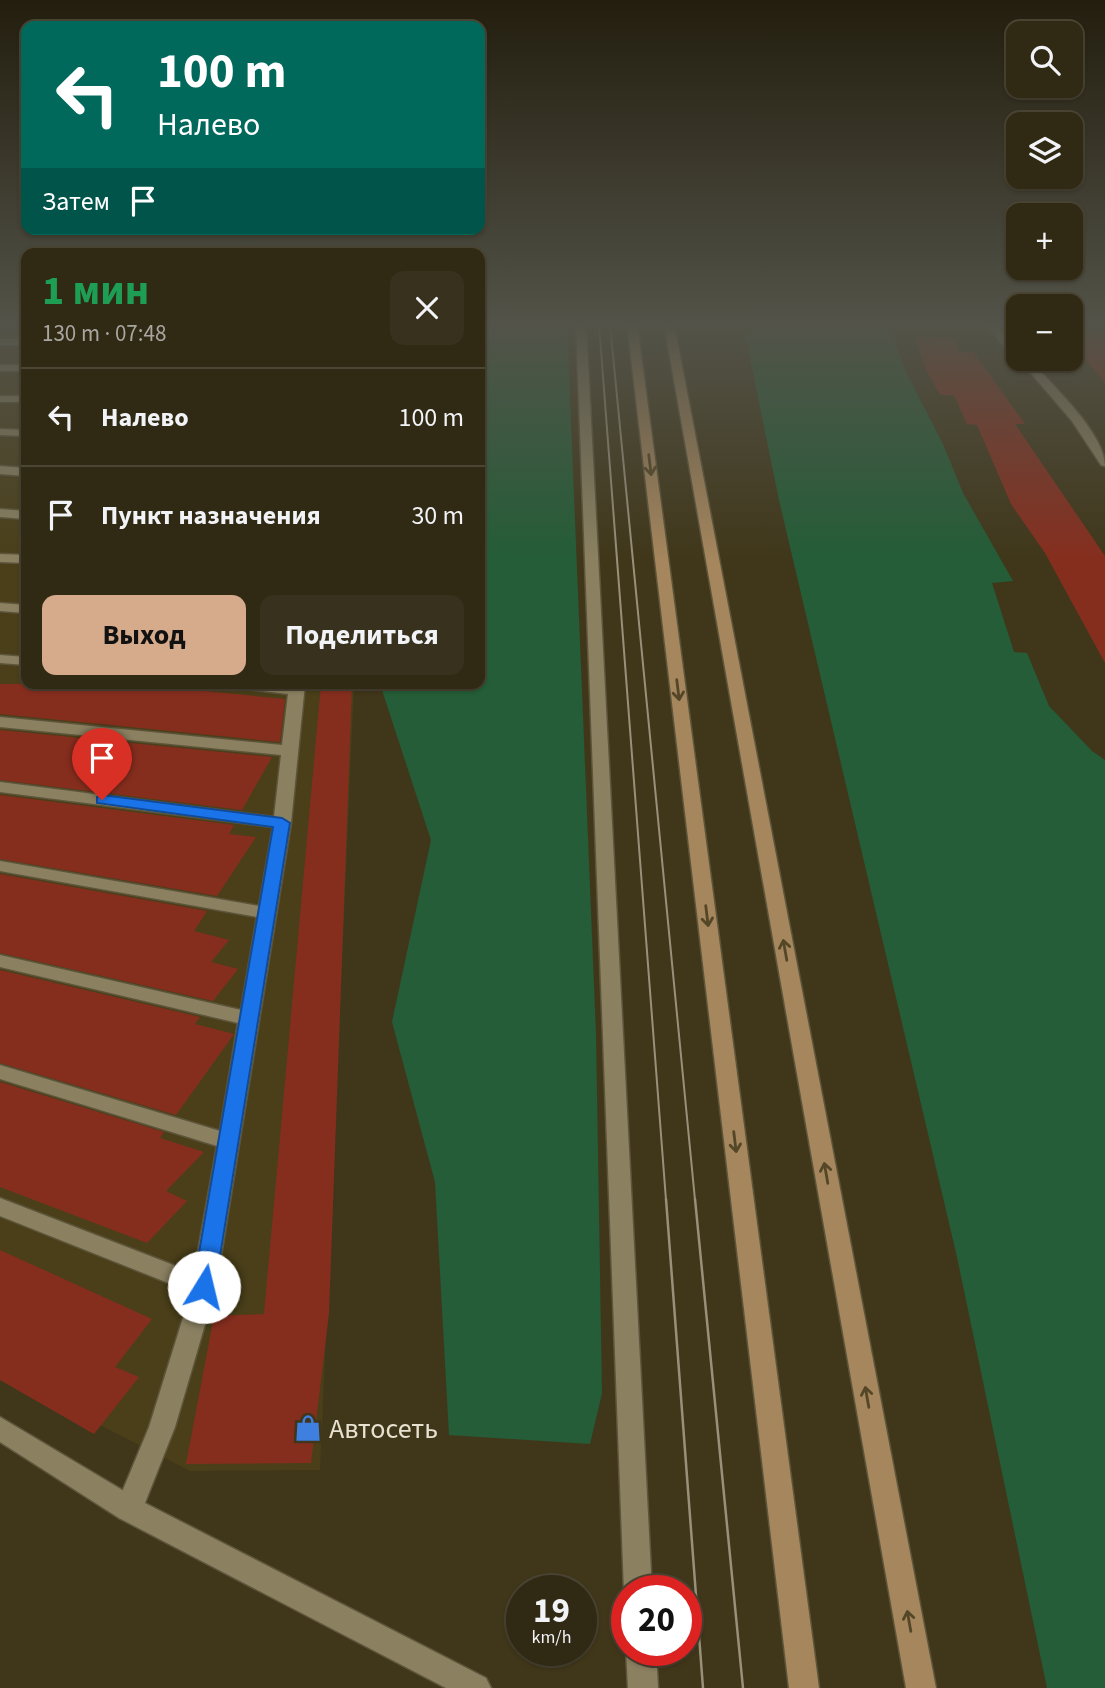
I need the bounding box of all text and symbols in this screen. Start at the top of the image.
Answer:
map controls [1006,21,1083,371]
button: search [1006,21,1083,98]
text: 100 m [157,37,286,107]
icon: left [42,49,133,140]
text: Налево [157,102,260,148]
button: layers [1006,112,1083,189]
icon: arrive [124,182,162,220]
text: Затем [42,183,110,220]
button: + [1006,203,1083,280]
text: 1 мин [42,261,149,321]
button: close [390,271,464,345]
button: − [1006,294,1083,371]
text: 130 m · 07:48 [42,317,166,350]
icon: left [42,398,80,436]
text: Налево [101,399,189,436]
text: 100 m [398,399,464,436]
one-way arrow [643,453,656,476]
icon: arrive [42,496,80,534]
text: Пункт назначения [101,497,321,534]
text: 30 m [411,497,464,534]
button: Выход [42,595,246,675]
button: Поделиться [260,595,464,675]
one-way arrow [672,679,685,701]
pin [72,728,132,800]
icon: arrive [83,739,121,777]
one-way arrow [700,904,713,927]
one-way arrow [778,939,791,962]
one-way arrow [729,1130,742,1153]
one-way arrow [819,1163,832,1185]
position arrow [167,1250,241,1324]
one-way arrow [860,1386,874,1409]
place label: Автосеть [329,1409,438,1449]
shop icon: Автосеть [293,1413,323,1443]
speed limit sign: 20 [611,1575,702,1666]
text: 19 [533,1586,570,1636]
one-way arrow [902,1610,915,1633]
text: km/h [532,1625,571,1650]

